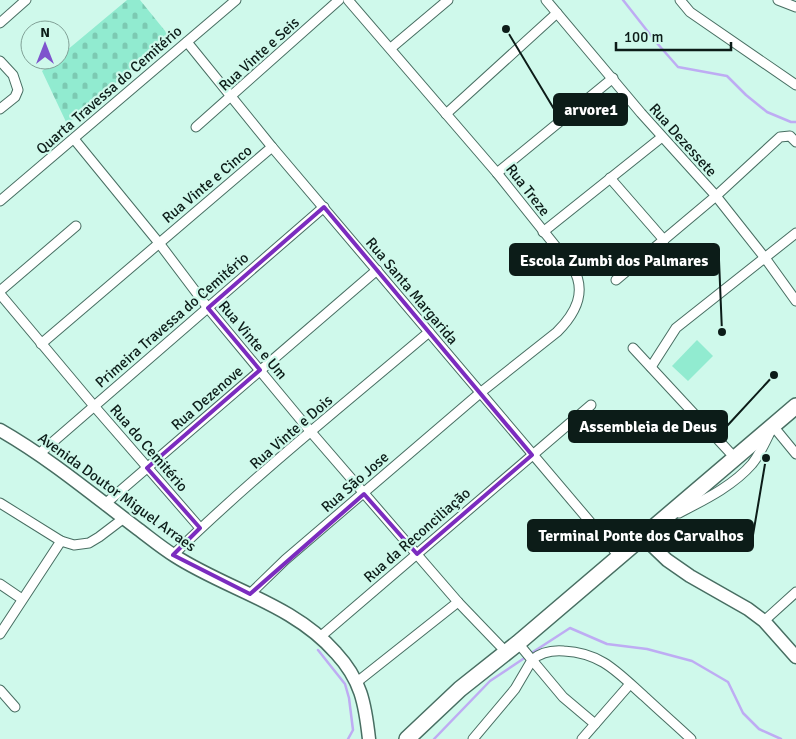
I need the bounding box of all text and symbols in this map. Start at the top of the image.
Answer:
street label: Rua Vinte e Seis [215,13,303,95]
north arrow [20,20,70,70]
scale bar [616,20,731,52]
street label: Quarta Travessa do Cemitério [33,22,186,158]
text: N [40,24,50,41]
text: 100 m [624,28,664,46]
callout: arvore1 [554,94,627,125]
text: arvore1 [564,100,618,120]
street label: Rua Dezessete [645,100,721,180]
street label: Rua Vinte e Cinco [159,141,256,227]
street label: Rua Treze [502,160,554,220]
street label: Rua Santa Margarida [362,234,462,348]
callout: Escola Zumbi dos Palmares [510,244,719,275]
street label: Primeira Travessa do Cemitério [92,248,252,392]
text: Escola Zumbi dos Palmares [520,251,708,271]
street label: Rua Vinte e Um [215,297,291,383]
street label: Rua Dezenove [168,362,246,434]
street label: Rua Vinte e Dois [246,391,336,473]
street label: Rua do Cemitério [106,401,192,495]
callout: Assembleia de Deus [569,411,727,442]
text: Assembleia de Deus [579,417,717,437]
street label: Avenida Doutor Miguel Arraes [35,429,200,556]
street label: Rua São Jose [318,448,392,516]
street label: Rua da Reconciliação [360,484,474,586]
callout: Terminal Ponte dos Carvalhos [528,520,753,551]
text: Terminal Ponte dos Carvalhos [538,526,744,546]

